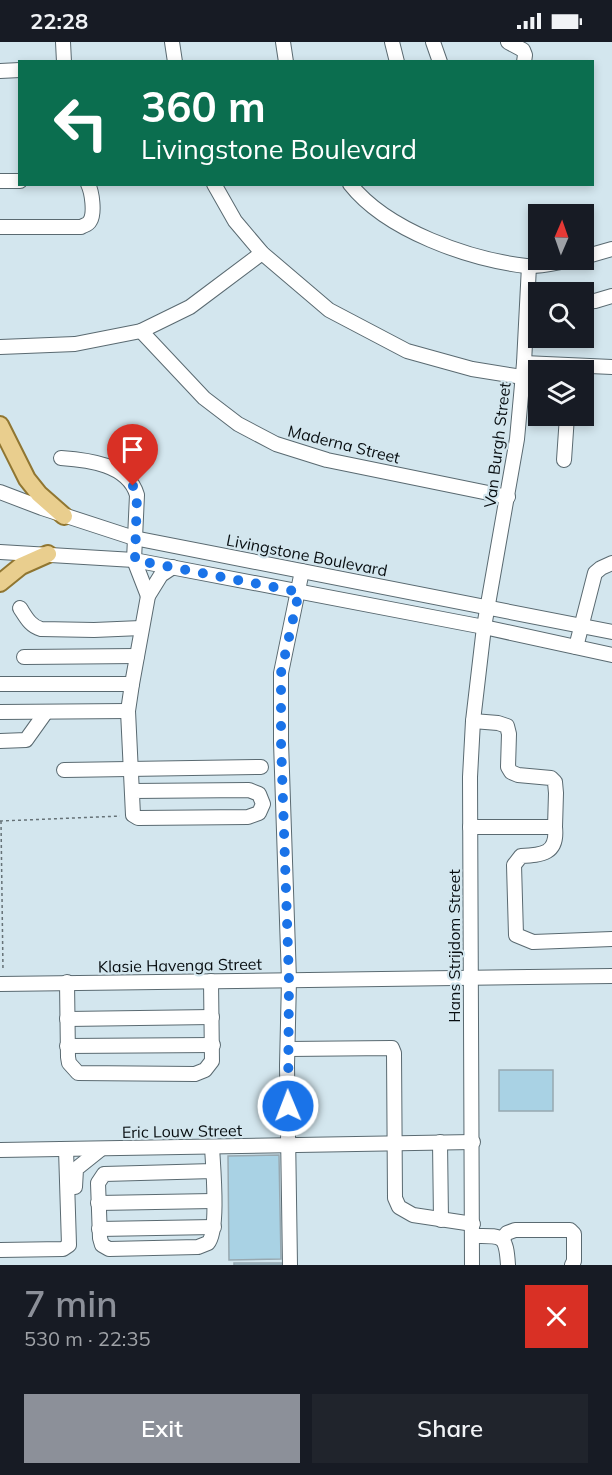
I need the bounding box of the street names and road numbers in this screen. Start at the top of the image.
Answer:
street label: Van Burgh Street [479,381,515,509]
street label: Maderna Street [286,420,403,468]
street label: Livingstone Boulevard [225,530,389,580]
street label: Hans Strijdom Street [444,869,464,1023]
street label: Klasie Havenga Street [98,954,263,976]
street label: Eric Louw Street [122,1120,243,1142]

